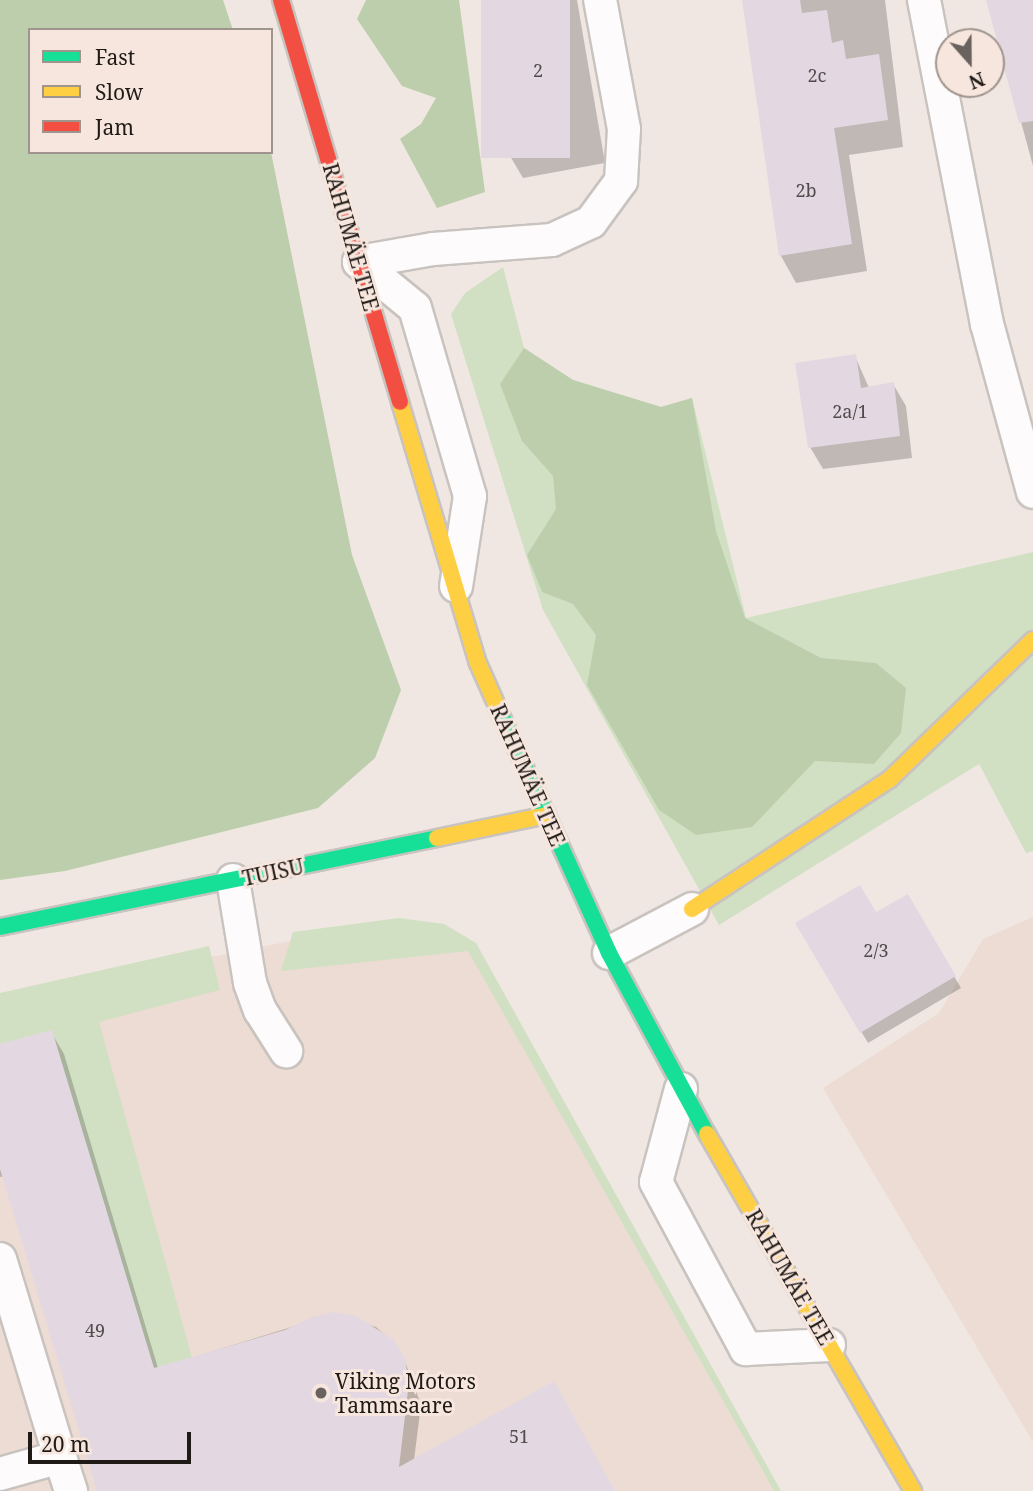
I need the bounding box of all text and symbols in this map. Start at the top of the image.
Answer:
legend [28,28,273,154]
north arrow [935,28,1005,98]
text: Fast [95,43,135,71]
house number: 2 [533,59,543,81]
house number: 2c [808,64,826,86]
text: N [965,66,988,96]
text: Slow [95,78,143,106]
text: Jam [95,113,134,141]
street label: RAHUMÄE TEE [318,160,384,314]
house number: 2b [795,179,817,201]
house number: 2a/1 [832,400,868,422]
street label: RAHUMÄE TEE [486,700,570,850]
street label: TUISU [240,853,306,891]
house number: 2/3 [863,939,889,961]
street label: RAHUMÄE TEE [741,1205,839,1349]
house number: 49 [85,1319,105,1341]
place label: Viking Motors Tammsaare [335,1368,476,1418]
marker: Viking Motors Tammsaare [313,1385,329,1401]
scale bar [32,1418,194,1462]
house number: 51 [509,1425,529,1447]
text: 20 m [41,1430,90,1458]

